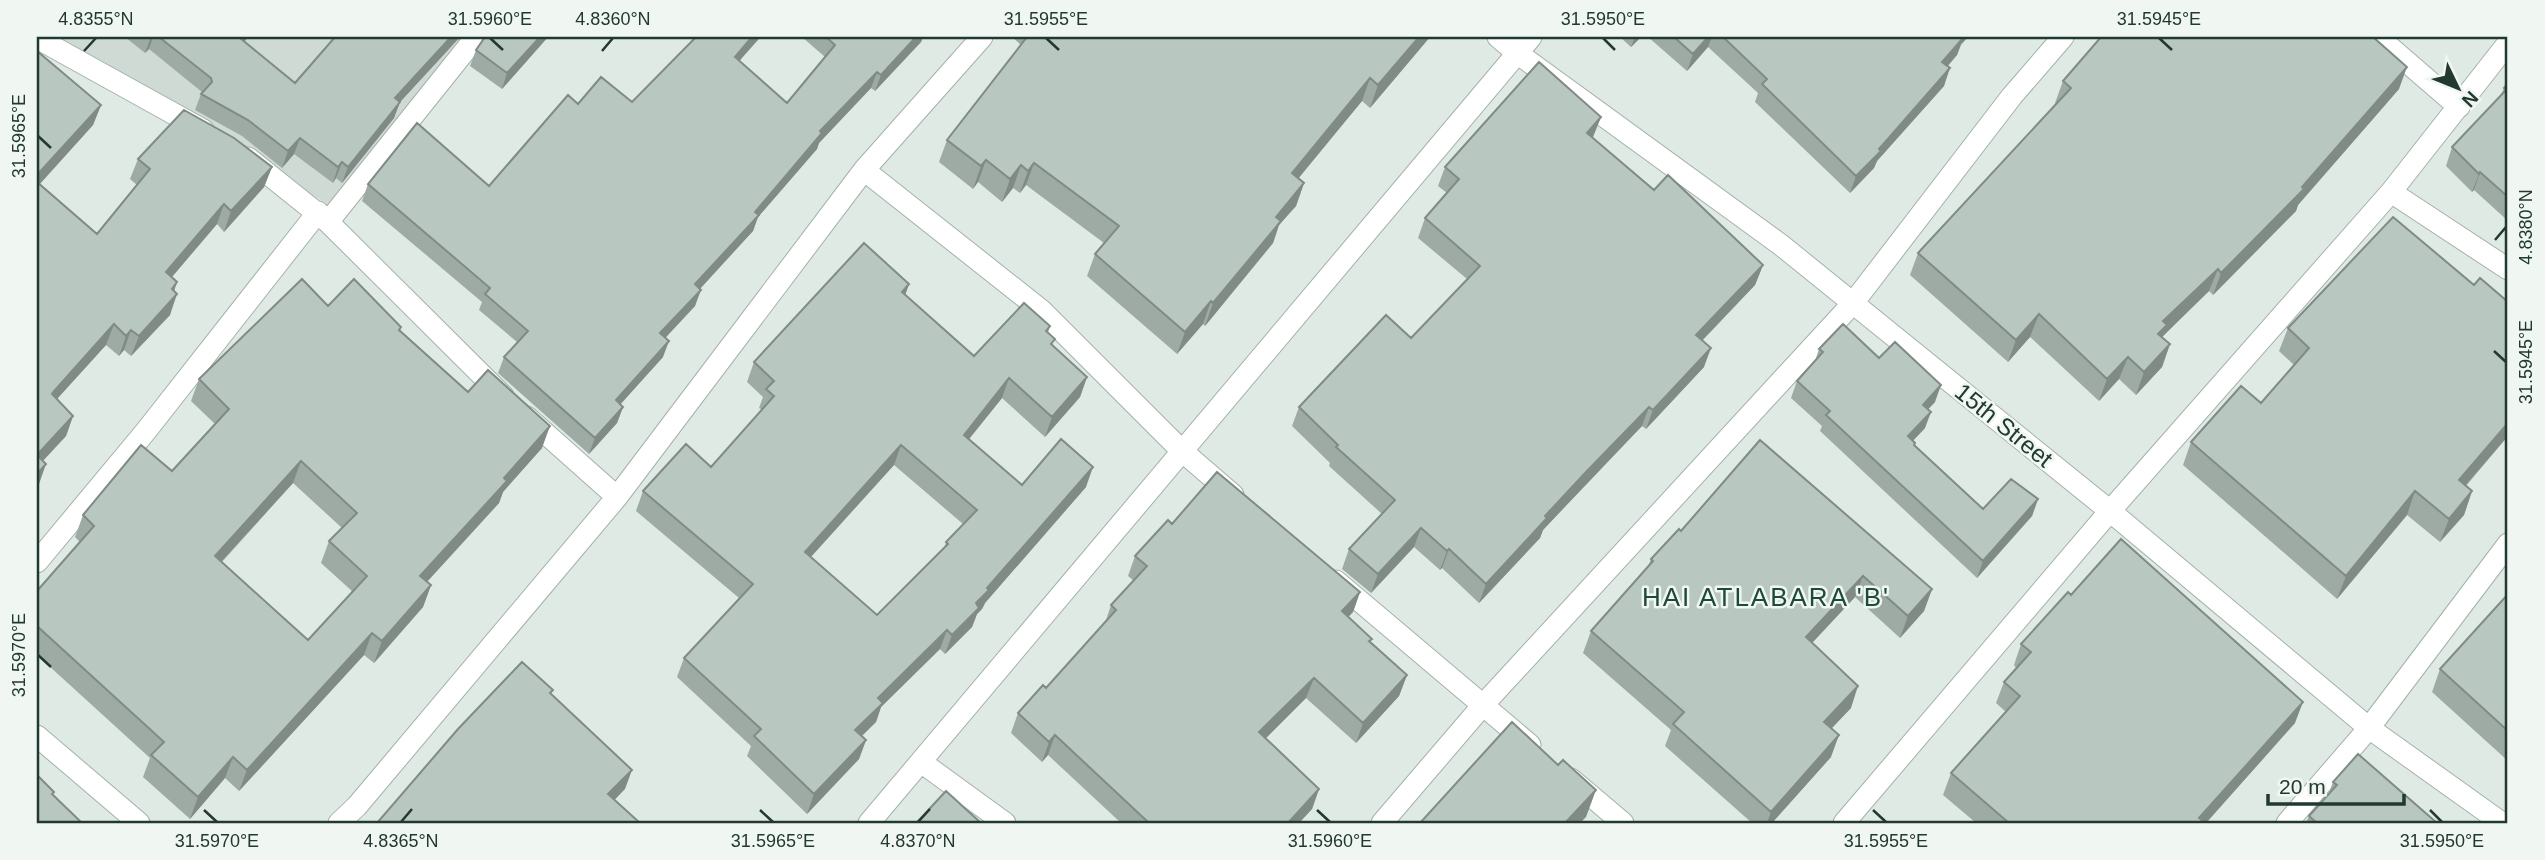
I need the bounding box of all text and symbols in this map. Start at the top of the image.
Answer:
text: 4.8355°N [58,9,134,29]
text: 31.5960°E [448,9,532,29]
text: 4.8360°N [575,9,651,29]
text: 31.5955°E [1004,9,1088,29]
text: 31.5950°E [1561,9,1645,29]
text: 31.5945°E [2117,9,2201,29]
north arrow [2422,52,2492,122]
text: N [2458,87,2482,111]
text: 31.5965°E [9,94,29,178]
text: 4.8380°N [2516,189,2536,265]
text: 31.5945°E [2516,320,2536,404]
street label: 15th Street [1950,378,2058,473]
district label: HAI ATLABARA 'B' [1642,582,1890,612]
text: 31.5970°E [9,613,29,697]
scale bar [2268,762,2405,806]
text: 20 m [2279,775,2326,798]
text: 31.5970°E [175,831,259,851]
text: 4.8365°N [363,831,439,851]
text: 31.5965°E [731,831,815,851]
text: 4.8370°N [880,831,956,851]
text: 31.5960°E [1288,831,1372,851]
text: 31.5955°E [1844,831,1928,851]
text: 31.5950°E [2400,831,2484,851]

